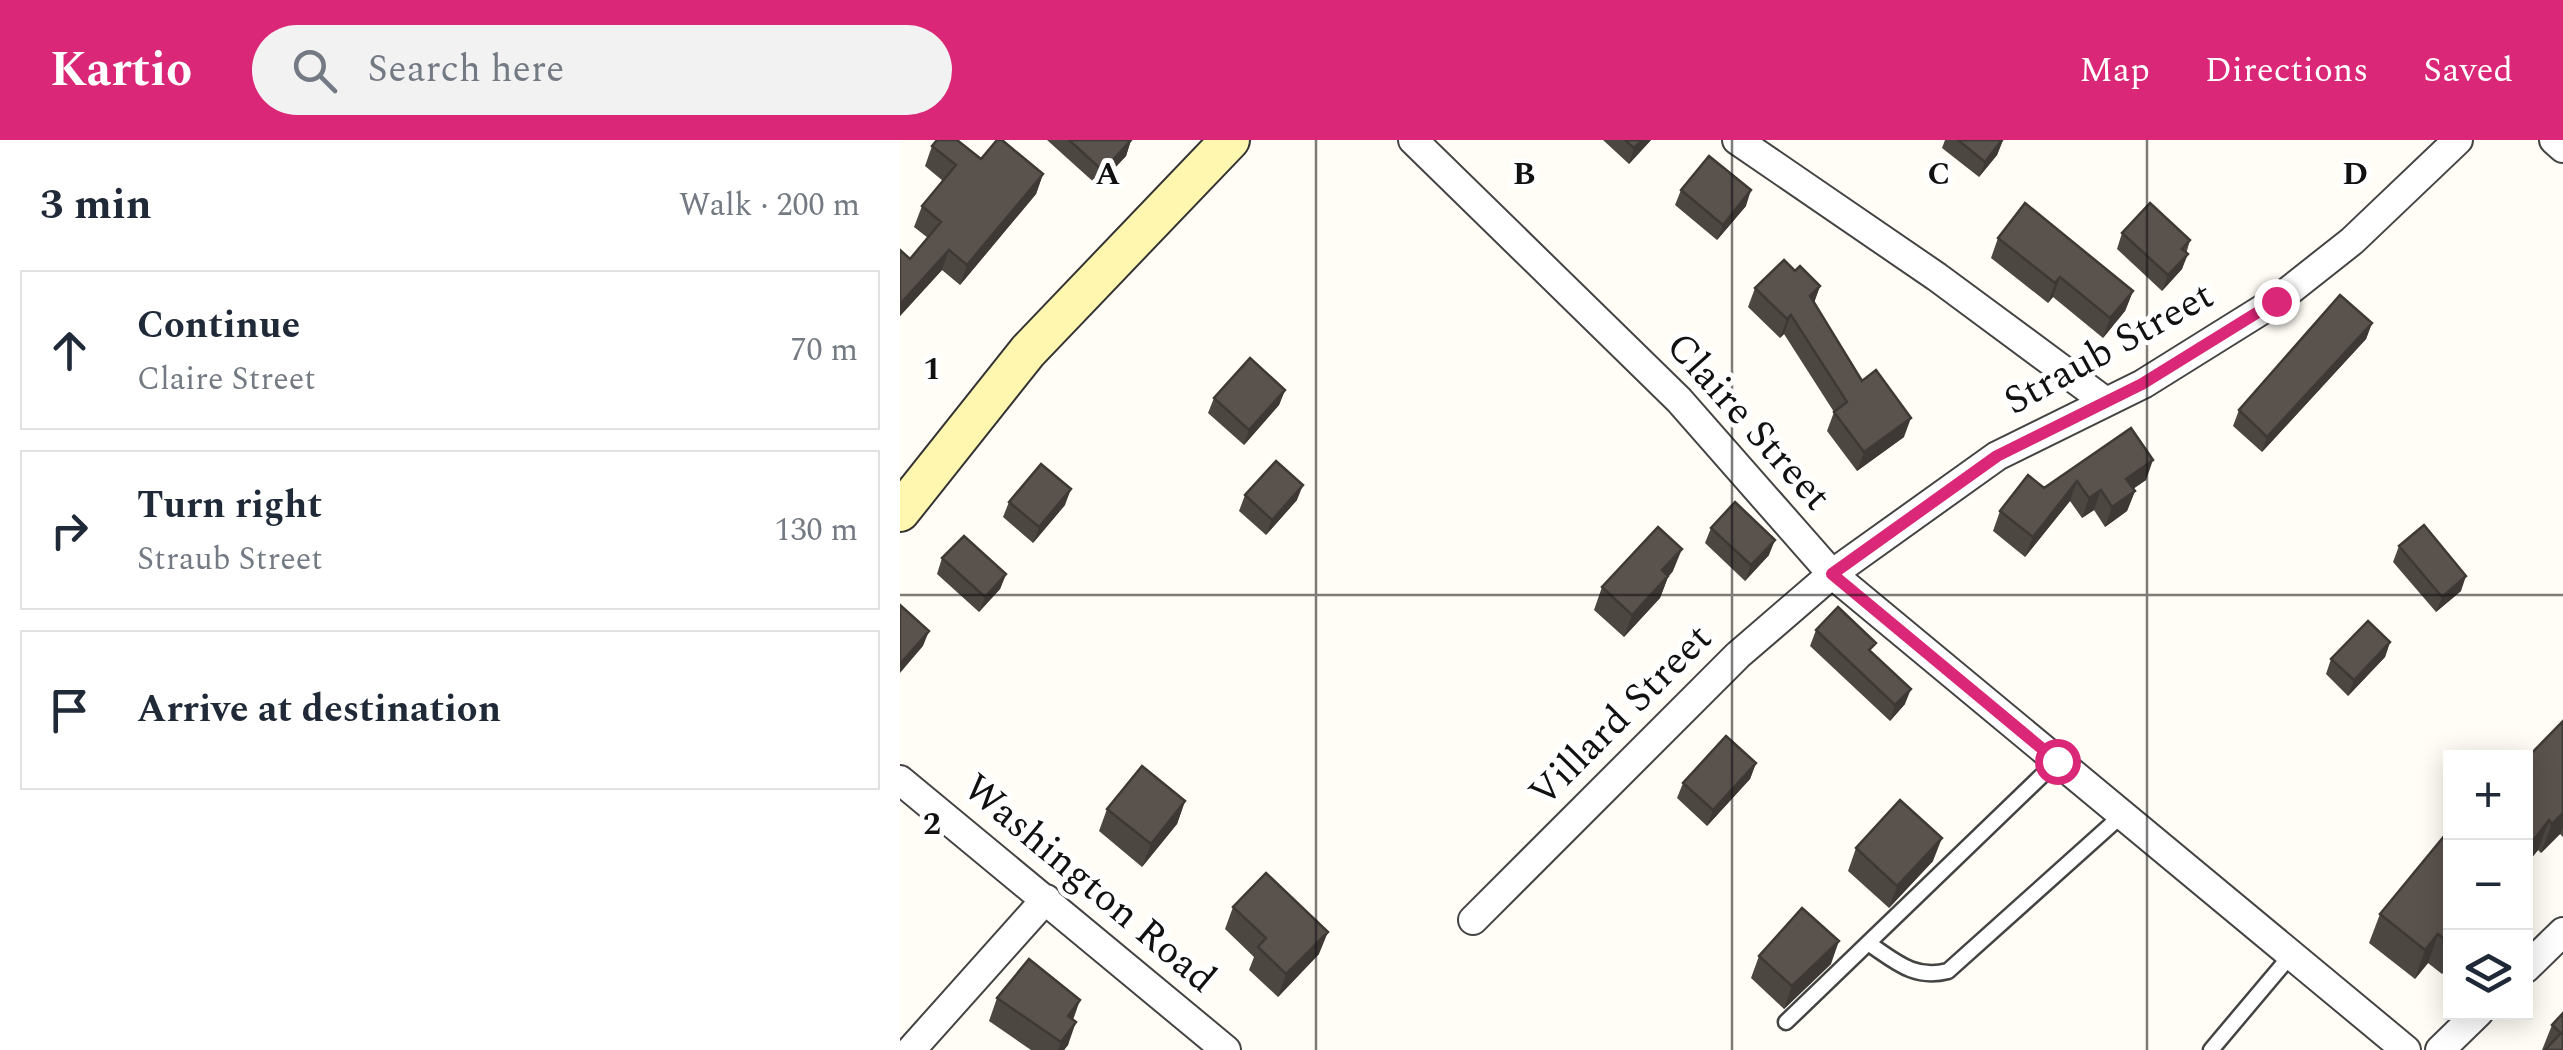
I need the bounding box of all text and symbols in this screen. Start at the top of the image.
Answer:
search box [252,25,952,115]
text: Kartio [50,34,192,107]
text: Search here [367,41,564,99]
icon: search [287,43,342,98]
text: Map [2079,44,2150,97]
text: Directions [2205,44,2368,97]
text: Saved [2423,44,2513,97]
text: A [1096,150,1121,199]
text: B [1513,150,1535,199]
text: C [1928,150,1950,199]
text: D [2342,150,2368,199]
text: 3 min [40,174,152,237]
text: Walk · 200 m [679,181,860,230]
street label: Straub Street [1993,266,2225,432]
route end [2254,279,2300,325]
text: Continue [137,297,300,355]
street label: Claire Street [1651,319,1845,525]
icon: ahead [42,323,97,378]
text: 70 m [790,326,858,375]
text: 1 [923,345,941,394]
text: Claire Street [137,355,315,404]
text: Turn right [137,477,322,535]
icon: right [42,503,97,558]
text: 130 m [774,506,858,555]
text: Straub Street [137,535,322,584]
street label: Villard Street [1515,610,1727,822]
text: Arrive at destination [137,681,501,739]
icon: arrive [42,683,97,738]
route start [2035,739,2081,785]
map controls [2443,750,2533,1020]
button: + [2443,750,2533,840]
street label: Washington Road [949,759,1229,1009]
text: 2 [923,800,941,849]
button: − [2443,840,2533,930]
button: layers [2443,930,2533,1020]

